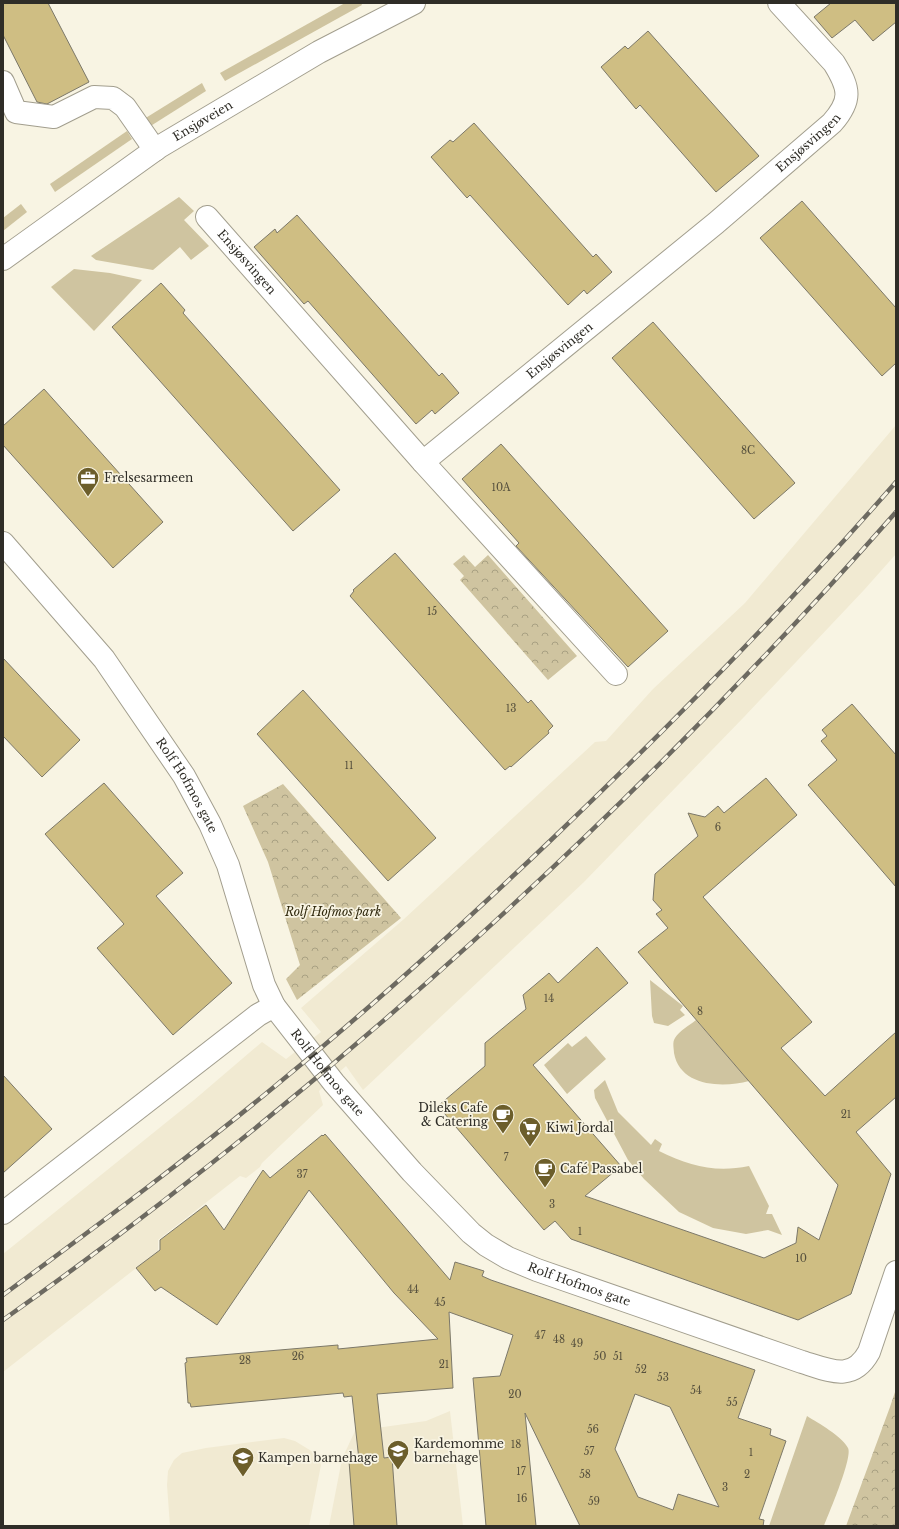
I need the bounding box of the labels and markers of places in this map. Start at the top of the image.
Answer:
office icon: Frelsesarmeen [75,465,101,498]
place label: Frelsesarmeen [104,470,193,485]
place label: Dileks Cafe & Catering [418,1100,489,1129]
cafe icon: Dileks Cafe & Catering [490,1102,516,1135]
supermarket icon: Kiwi Jordal [517,1115,543,1148]
place label: Kiwi Jordal [546,1120,614,1135]
cafe icon: Café Passabel [532,1156,558,1189]
place label: Café Passabel [560,1161,642,1176]
place label: Kardemomme barnehage [413,1436,504,1465]
school or university icon: Kardemomme barnehage [385,1438,411,1471]
school or university icon: Kampen barnehage [230,1445,256,1478]
place label: Kampen barnehage [258,1450,378,1465]

